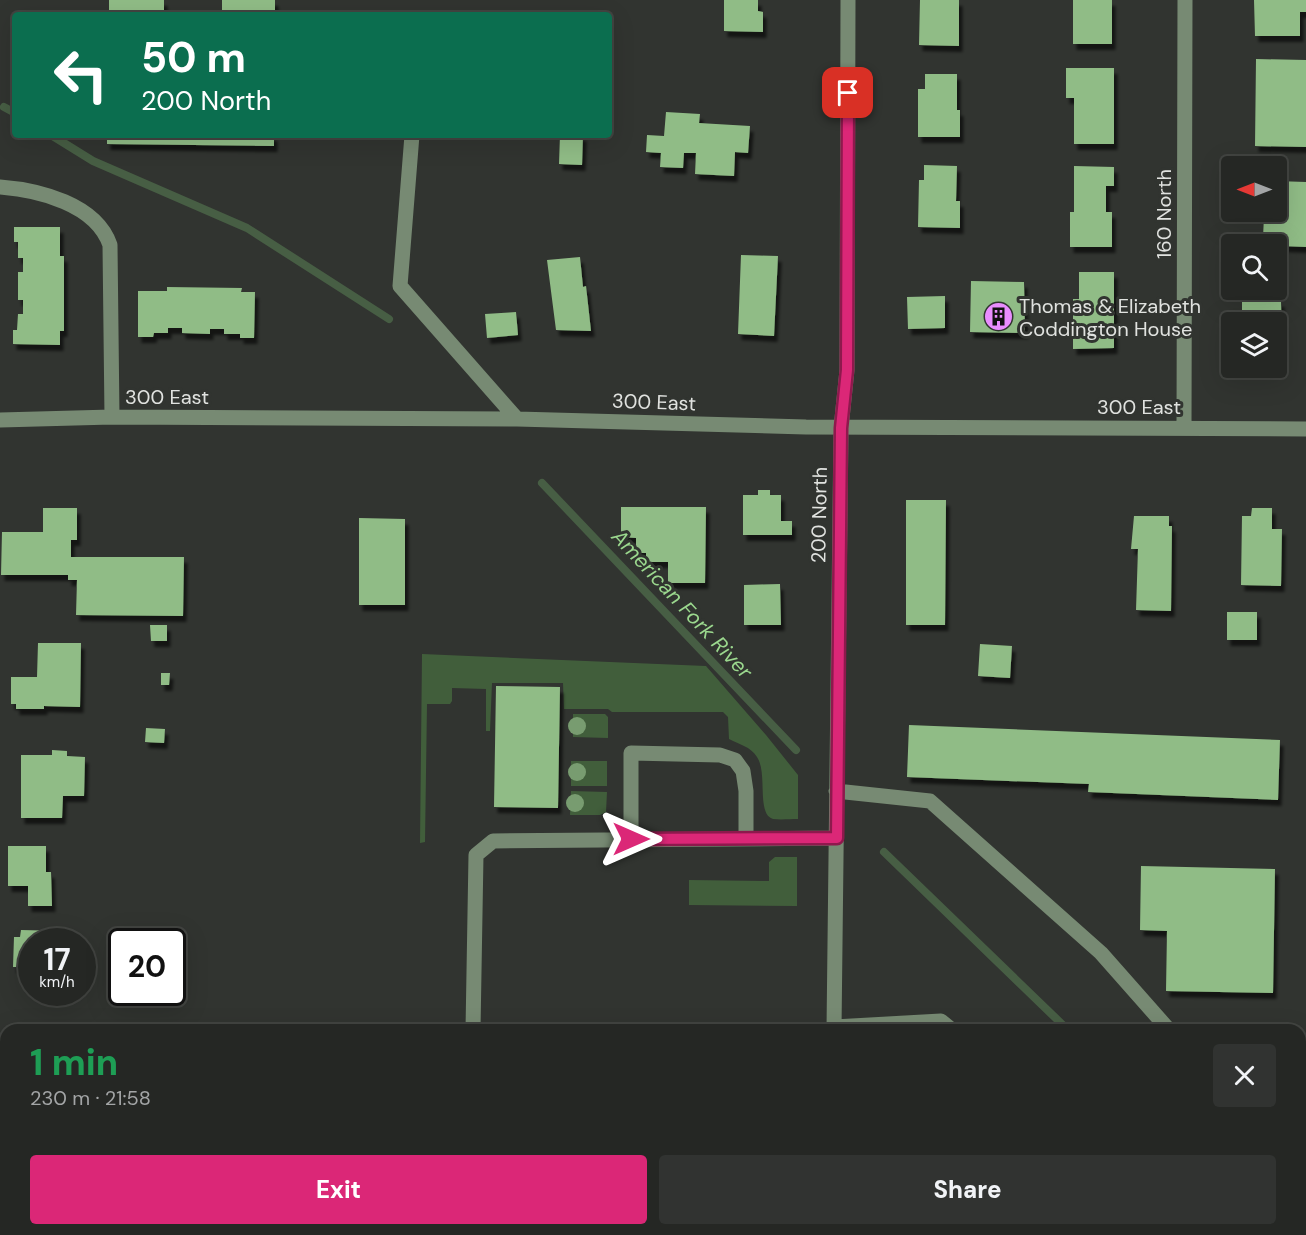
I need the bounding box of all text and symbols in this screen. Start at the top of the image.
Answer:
text: 50 m [141,30,246,85]
icon: left [42,36,120,114]
pin [822,67,873,118]
icon: arrive [831,76,864,109]
text: 200 North [141,83,271,118]
north arrow [1221,156,1287,222]
map controls [1221,156,1287,378]
street label: 160 North [1151,169,1177,259]
button: search [1221,234,1287,300]
place label: Thomas & Elizabeth Coddington House [1019,293,1201,342]
building icon: Thomas & Elizabeth Coddington House [982,301,1014,333]
button: layers [1221,312,1287,378]
street label: 300 East [125,384,209,410]
street label: 300 East [612,388,697,416]
street label: 300 East [1097,394,1181,420]
street label: 200 North [805,467,833,563]
water label: American Fork River [605,523,759,686]
position arrow [599,807,663,871]
speed limit sign: 20 [108,928,186,1006]
text: 17 [43,940,71,979]
text: km/h [39,972,75,992]
text: 1 min [30,1039,118,1086]
button: close [1213,1044,1276,1107]
text: 230 m · 21:58 [30,1085,151,1111]
button: Exit [30,1155,647,1224]
button: Share [659,1155,1276,1224]

